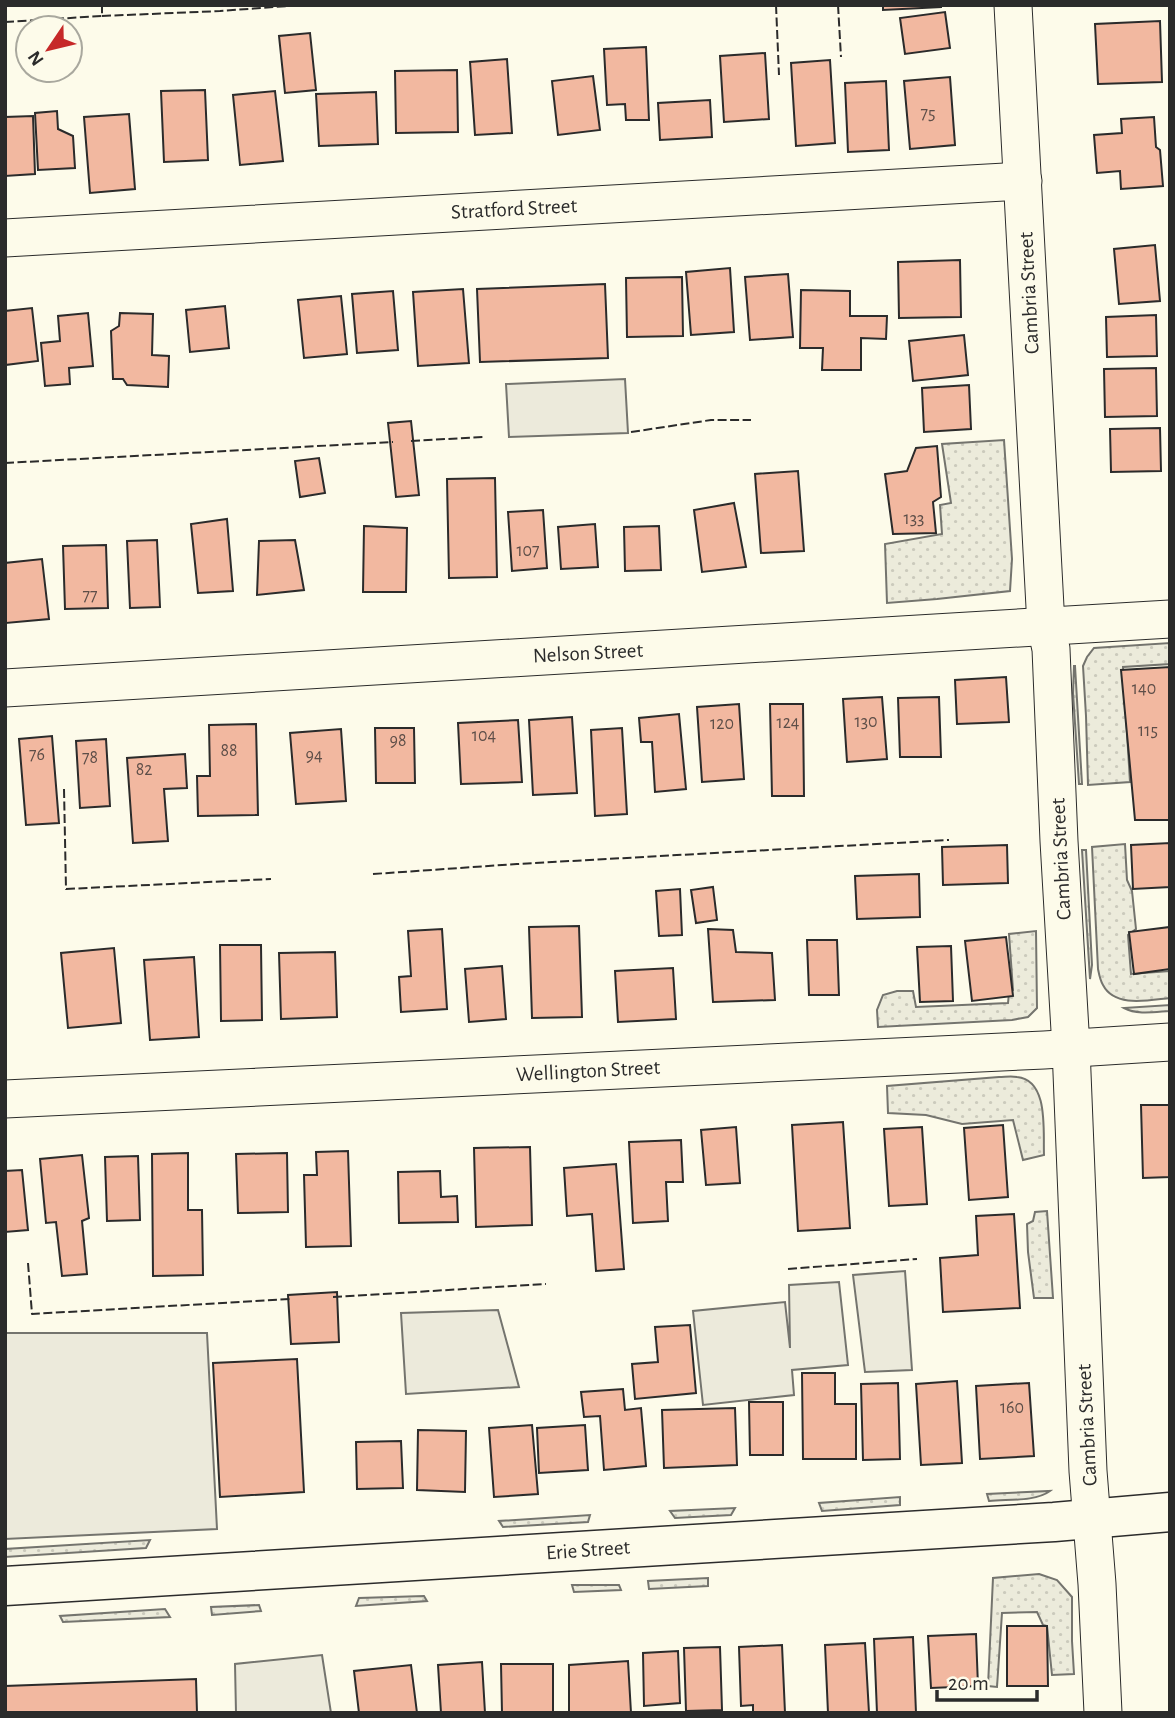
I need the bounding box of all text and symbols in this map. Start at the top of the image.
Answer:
north arrow [14,14,84,84]
text: N [25,47,48,69]
house number: 75 [920,105,936,123]
street label: Stratford Street [450,195,578,223]
street label: Cambria Street [1015,231,1043,355]
house number: 133 [903,510,925,528]
house number: 107 [516,542,540,560]
house number: 77 [82,587,98,605]
street label: Nelson Street [532,640,644,666]
house number: 140 [1132,680,1156,698]
house number: 130 [854,713,878,731]
house number: 124 [776,714,800,732]
house number: 120 [710,715,734,733]
house number: 115 [1138,722,1158,740]
house number: 104 [472,727,497,745]
house number: 98 [390,732,407,750]
house number: 88 [220,742,238,760]
house number: 76 [29,746,45,764]
house number: 94 [305,747,323,765]
house number: 78 [82,749,98,767]
house number: 82 [136,761,152,779]
street label: Cambria Street [1047,797,1075,921]
street label: Wellington Street [515,1057,661,1085]
street label: Cambria Street [1073,1363,1101,1487]
house number: 160 [1000,1399,1024,1417]
street label: Erie Street [545,1537,631,1563]
scale bar [937,1658,1037,1702]
text: 20 m [948,1673,989,1694]

